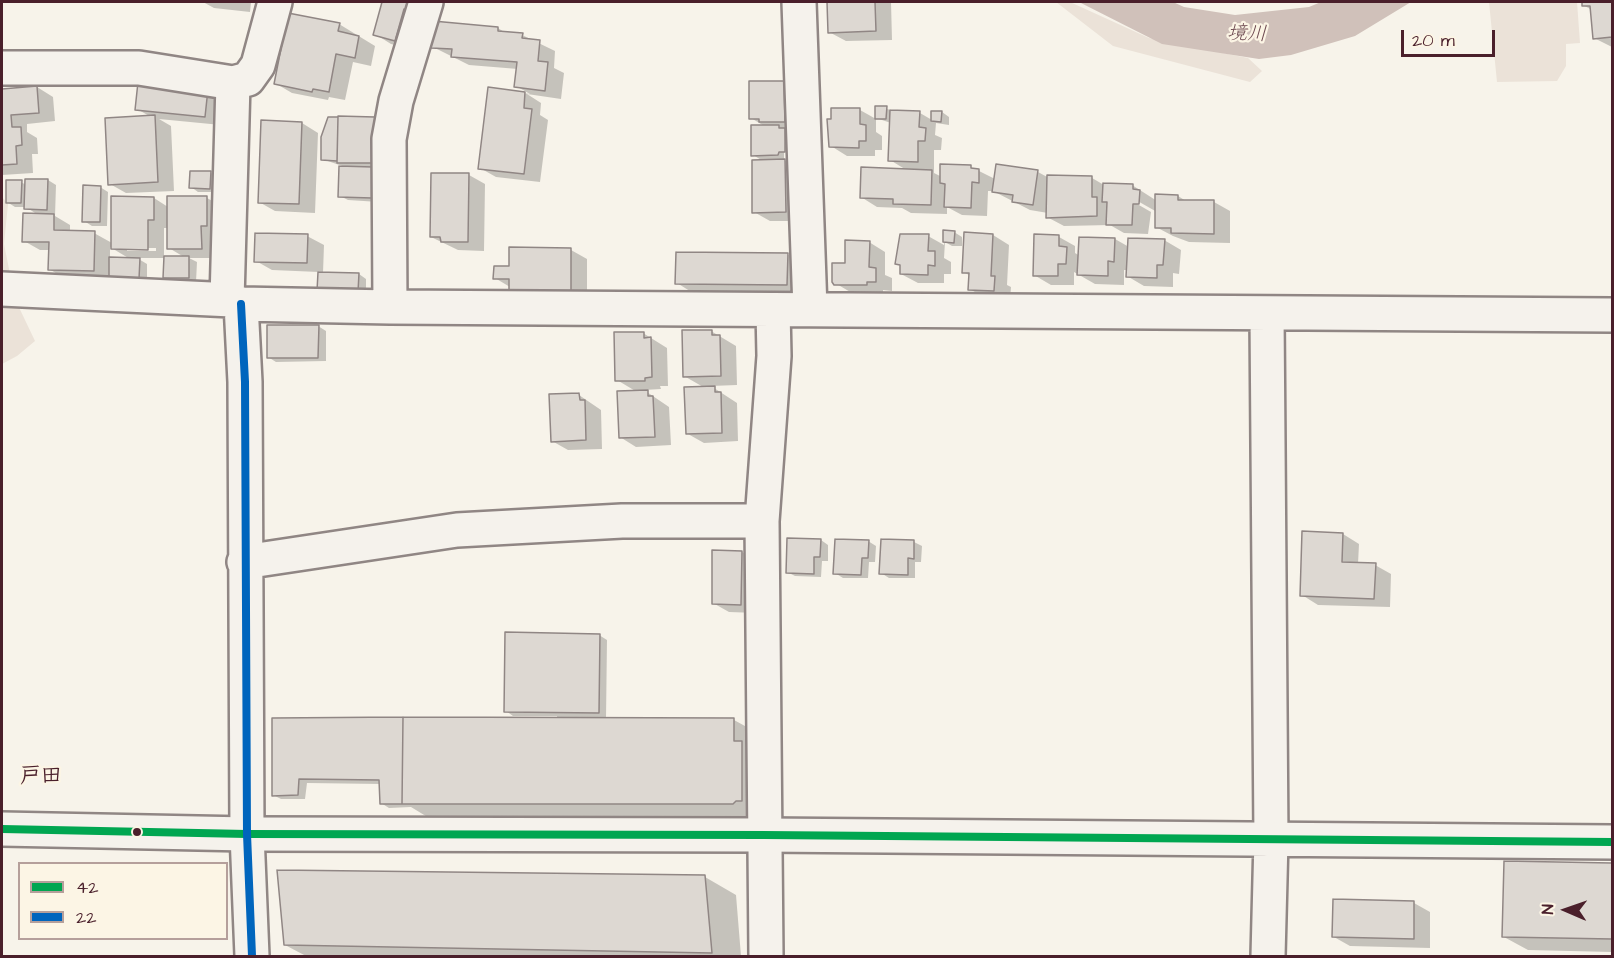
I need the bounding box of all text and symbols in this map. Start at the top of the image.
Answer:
scale bar [1404,18,1498,56]
water label: 境川 [1227,22,1267,48]
text: 20 m [1412,28,1455,53]
district label: 戸田 [20,765,62,791]
unlabelled marker [131,826,143,838]
legend [18,862,228,940]
text: 42 [76,875,99,900]
north arrow [1536,880,1596,940]
text: N [1537,904,1559,915]
text: 22 [76,905,97,930]

